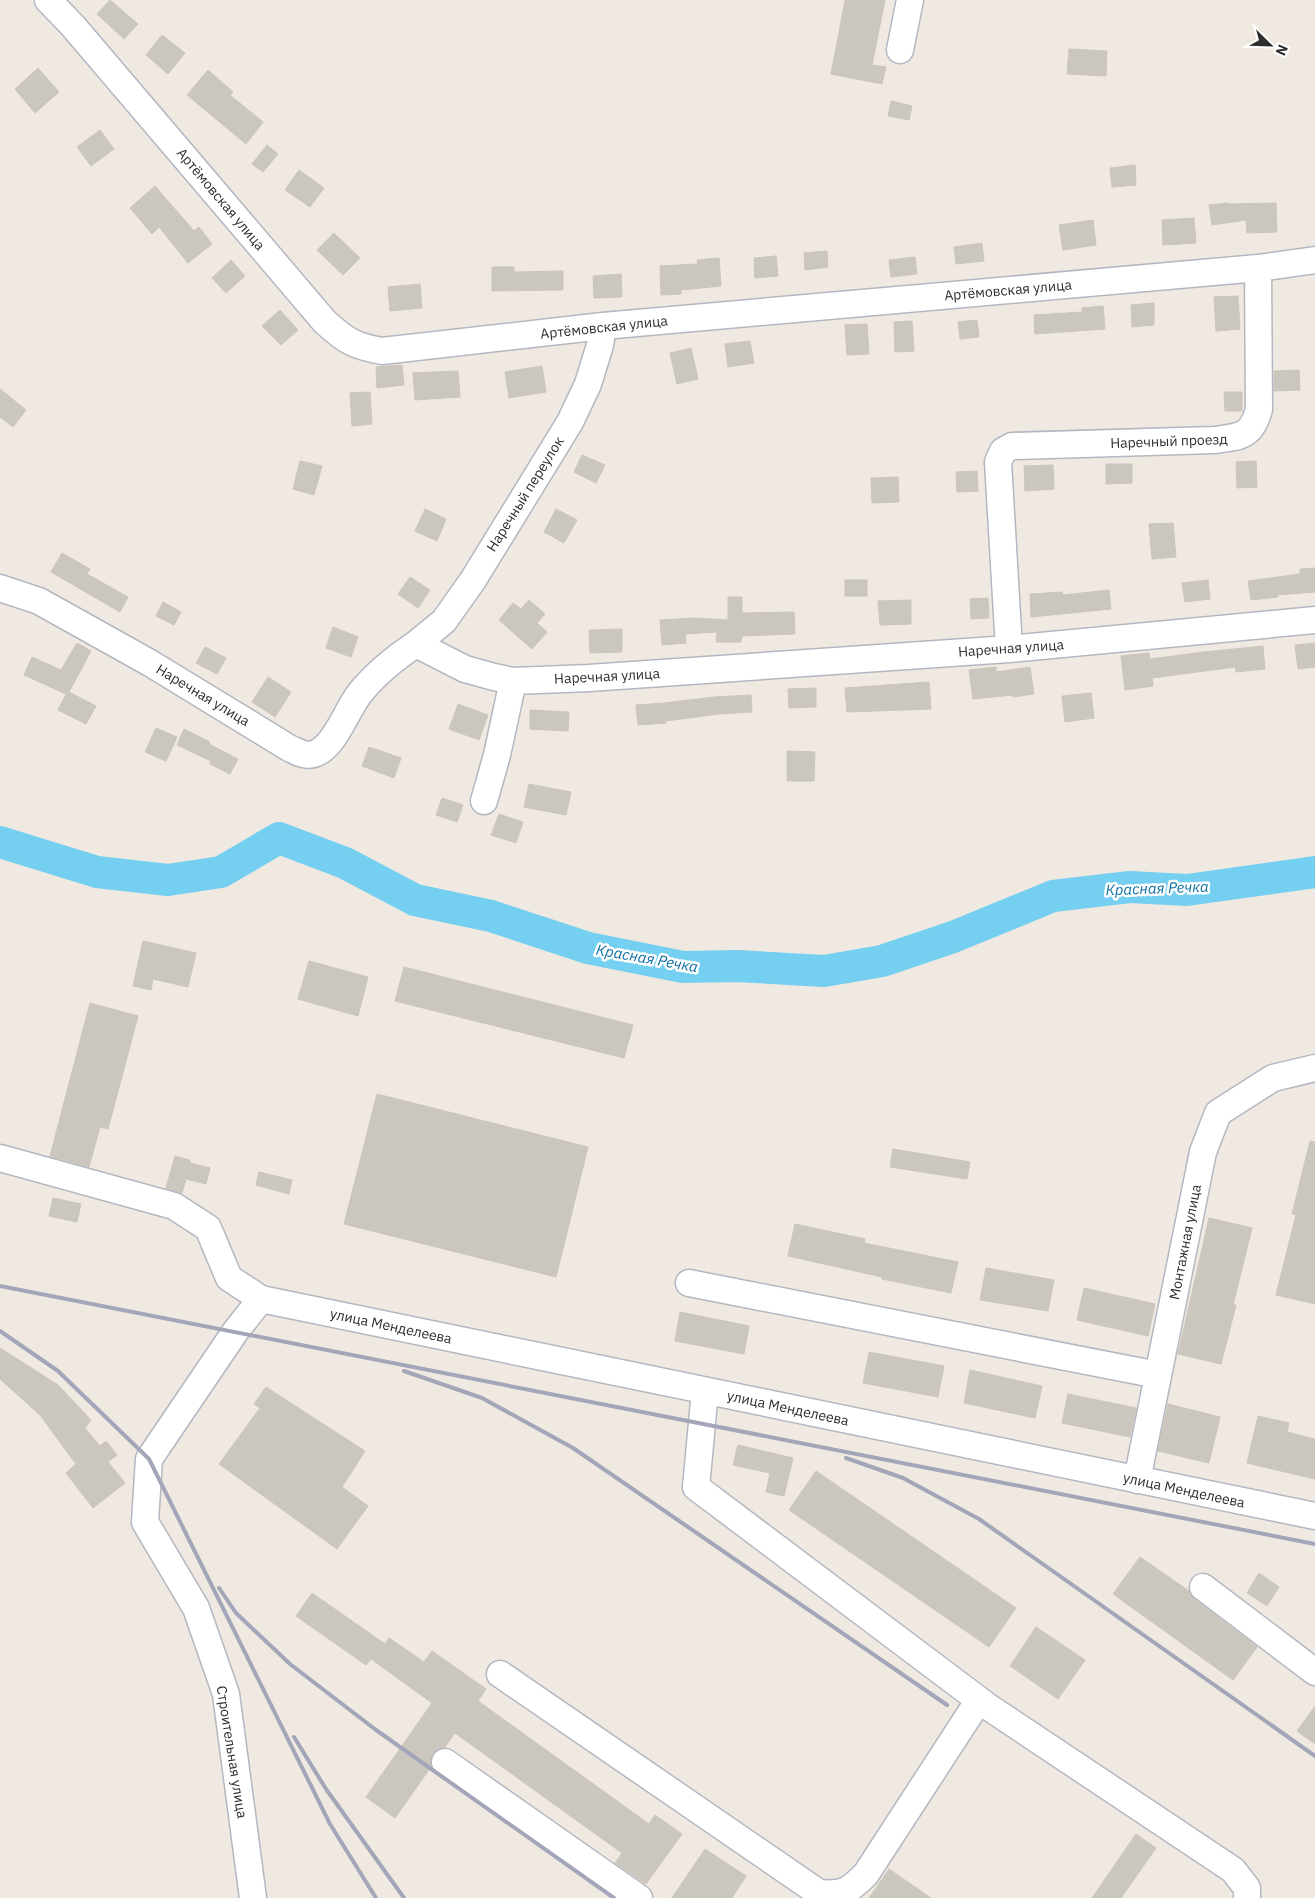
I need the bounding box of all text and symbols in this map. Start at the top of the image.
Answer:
north arrow [1245,20,1295,70]
text: N [1272,42,1292,58]
street label: Артёмовская улица [173,144,269,254]
street label: Артёмовская улица [943,275,1073,305]
street label: Артёмовская улица [539,311,669,343]
street label: Наречный проезд [1110,430,1228,452]
street label: Наречный переулок [482,433,568,555]
street label: Наречная улица [958,635,1065,661]
street label: Наречная улица [153,660,254,730]
street label: Наречная улица [554,664,661,688]
water label: Красная Речка [1105,877,1209,899]
water label: Красная Речка [595,940,700,976]
street label: Монтажная улица [1165,1182,1205,1301]
street label: улица Менделеева [329,1304,454,1348]
street label: улица Менделеева [726,1386,851,1430]
street label: улица Менделеева [1122,1468,1247,1512]
street label: Строительная улица [213,1684,251,1820]

